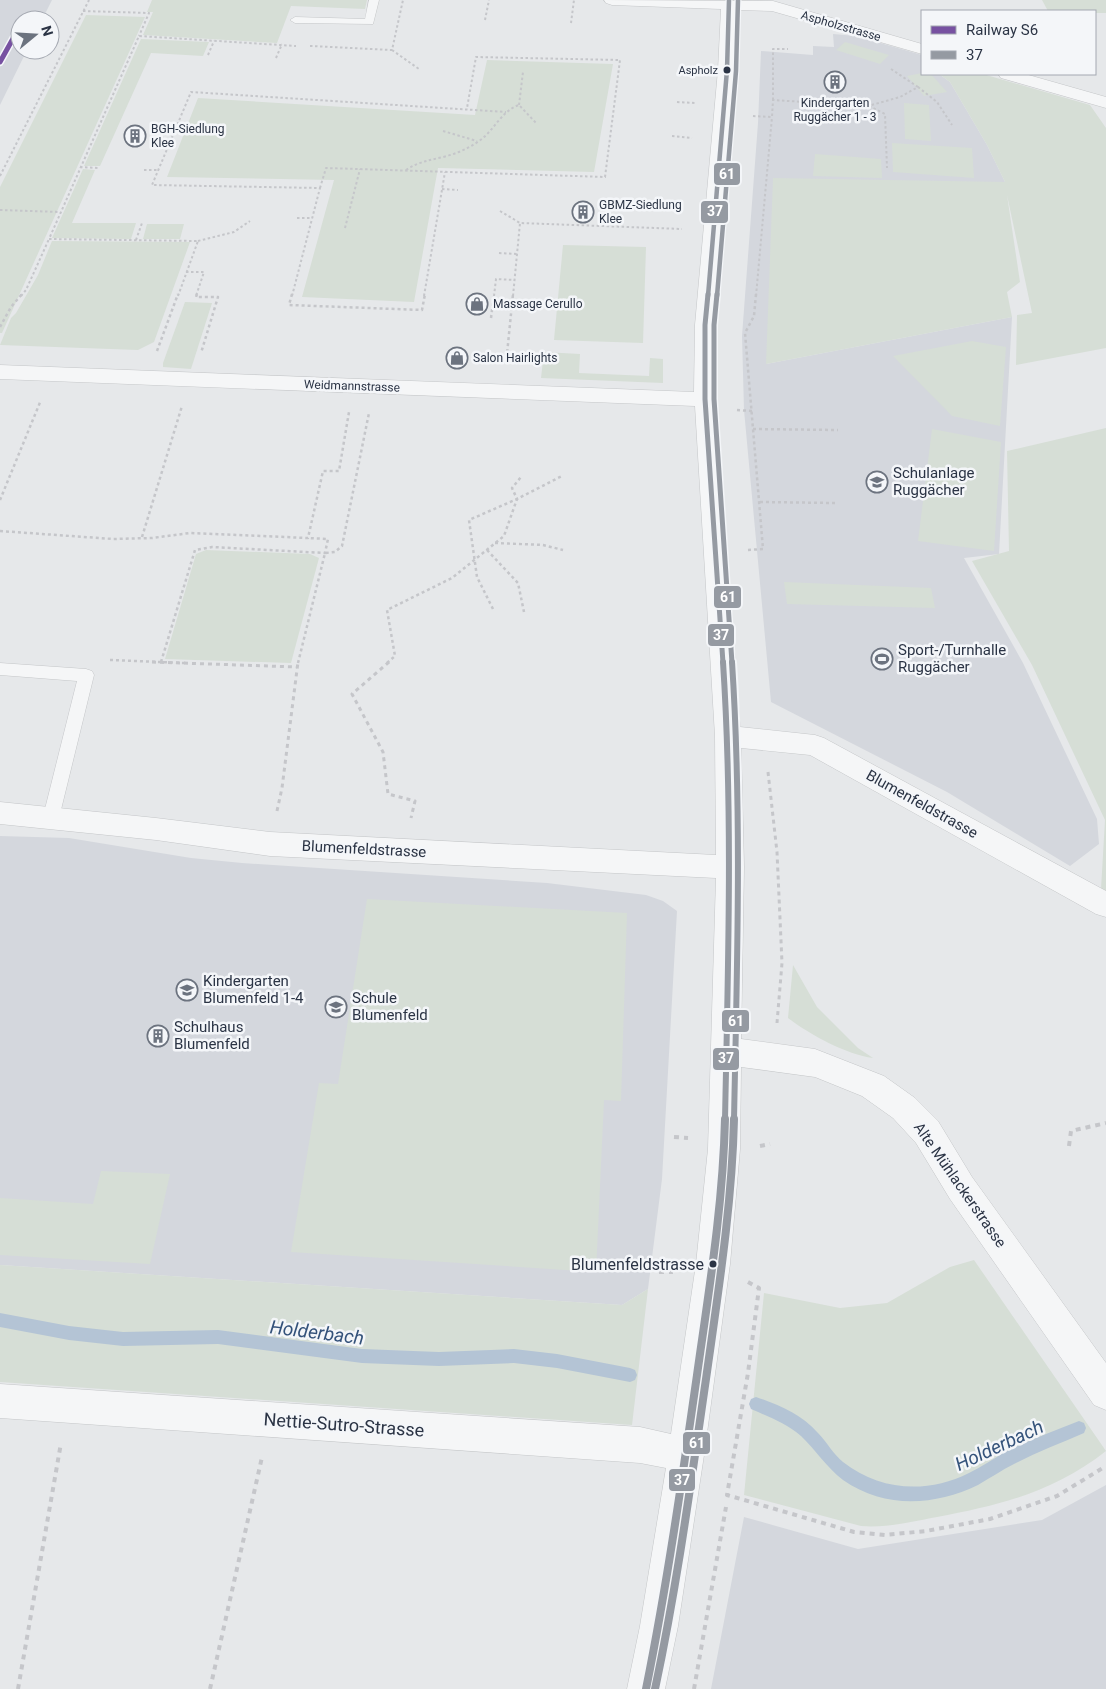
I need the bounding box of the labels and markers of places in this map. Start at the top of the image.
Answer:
place label: Aspholz [679,64,719,77]
marker: Aspholz [722,65,732,75]
building icon: Kindergarten Ruggächer 1 - 3 [823,70,847,94]
place label: Kindergarten Ruggächer 1 - 3 [793,96,877,124]
place label: BGH-Siedlung Klee [151,122,225,150]
building icon: BGH-Siedlung Klee [123,124,147,148]
place label: GBMZ-Siedlung Klee [599,198,682,226]
building icon: GBMZ-Siedlung Klee [571,200,595,224]
shop icon: Massage Cerullo [465,292,489,316]
place label: Massage Cerullo [493,297,583,311]
shop icon: Salon Hairlights [445,346,469,370]
place label: Salon Hairlights [473,351,557,365]
place label: Schulanlage Ruggächer [893,464,975,499]
school or university icon: Schulanlage Ruggächer [865,470,889,494]
place label: Sport-/Turnhalle Ruggächer [898,641,1006,676]
sports icon: Sport-/Turnhalle Ruggächer [870,647,894,671]
place label: Kindergarten Blumenfeld 1-4 [203,972,304,1007]
school or university icon: Kindergarten Blumenfeld 1-4 [175,978,199,1002]
place label: Schule Blumenfeld [352,989,428,1024]
school or university icon: Schule Blumenfeld [324,995,348,1019]
place label: Schulhaus Blumenfeld [174,1018,250,1053]
building icon: Schulhaus Blumenfeld [146,1024,170,1048]
place label: Blumenfeldstrasse [571,1255,704,1274]
marker: Blumenfeldstrasse [708,1259,718,1269]

